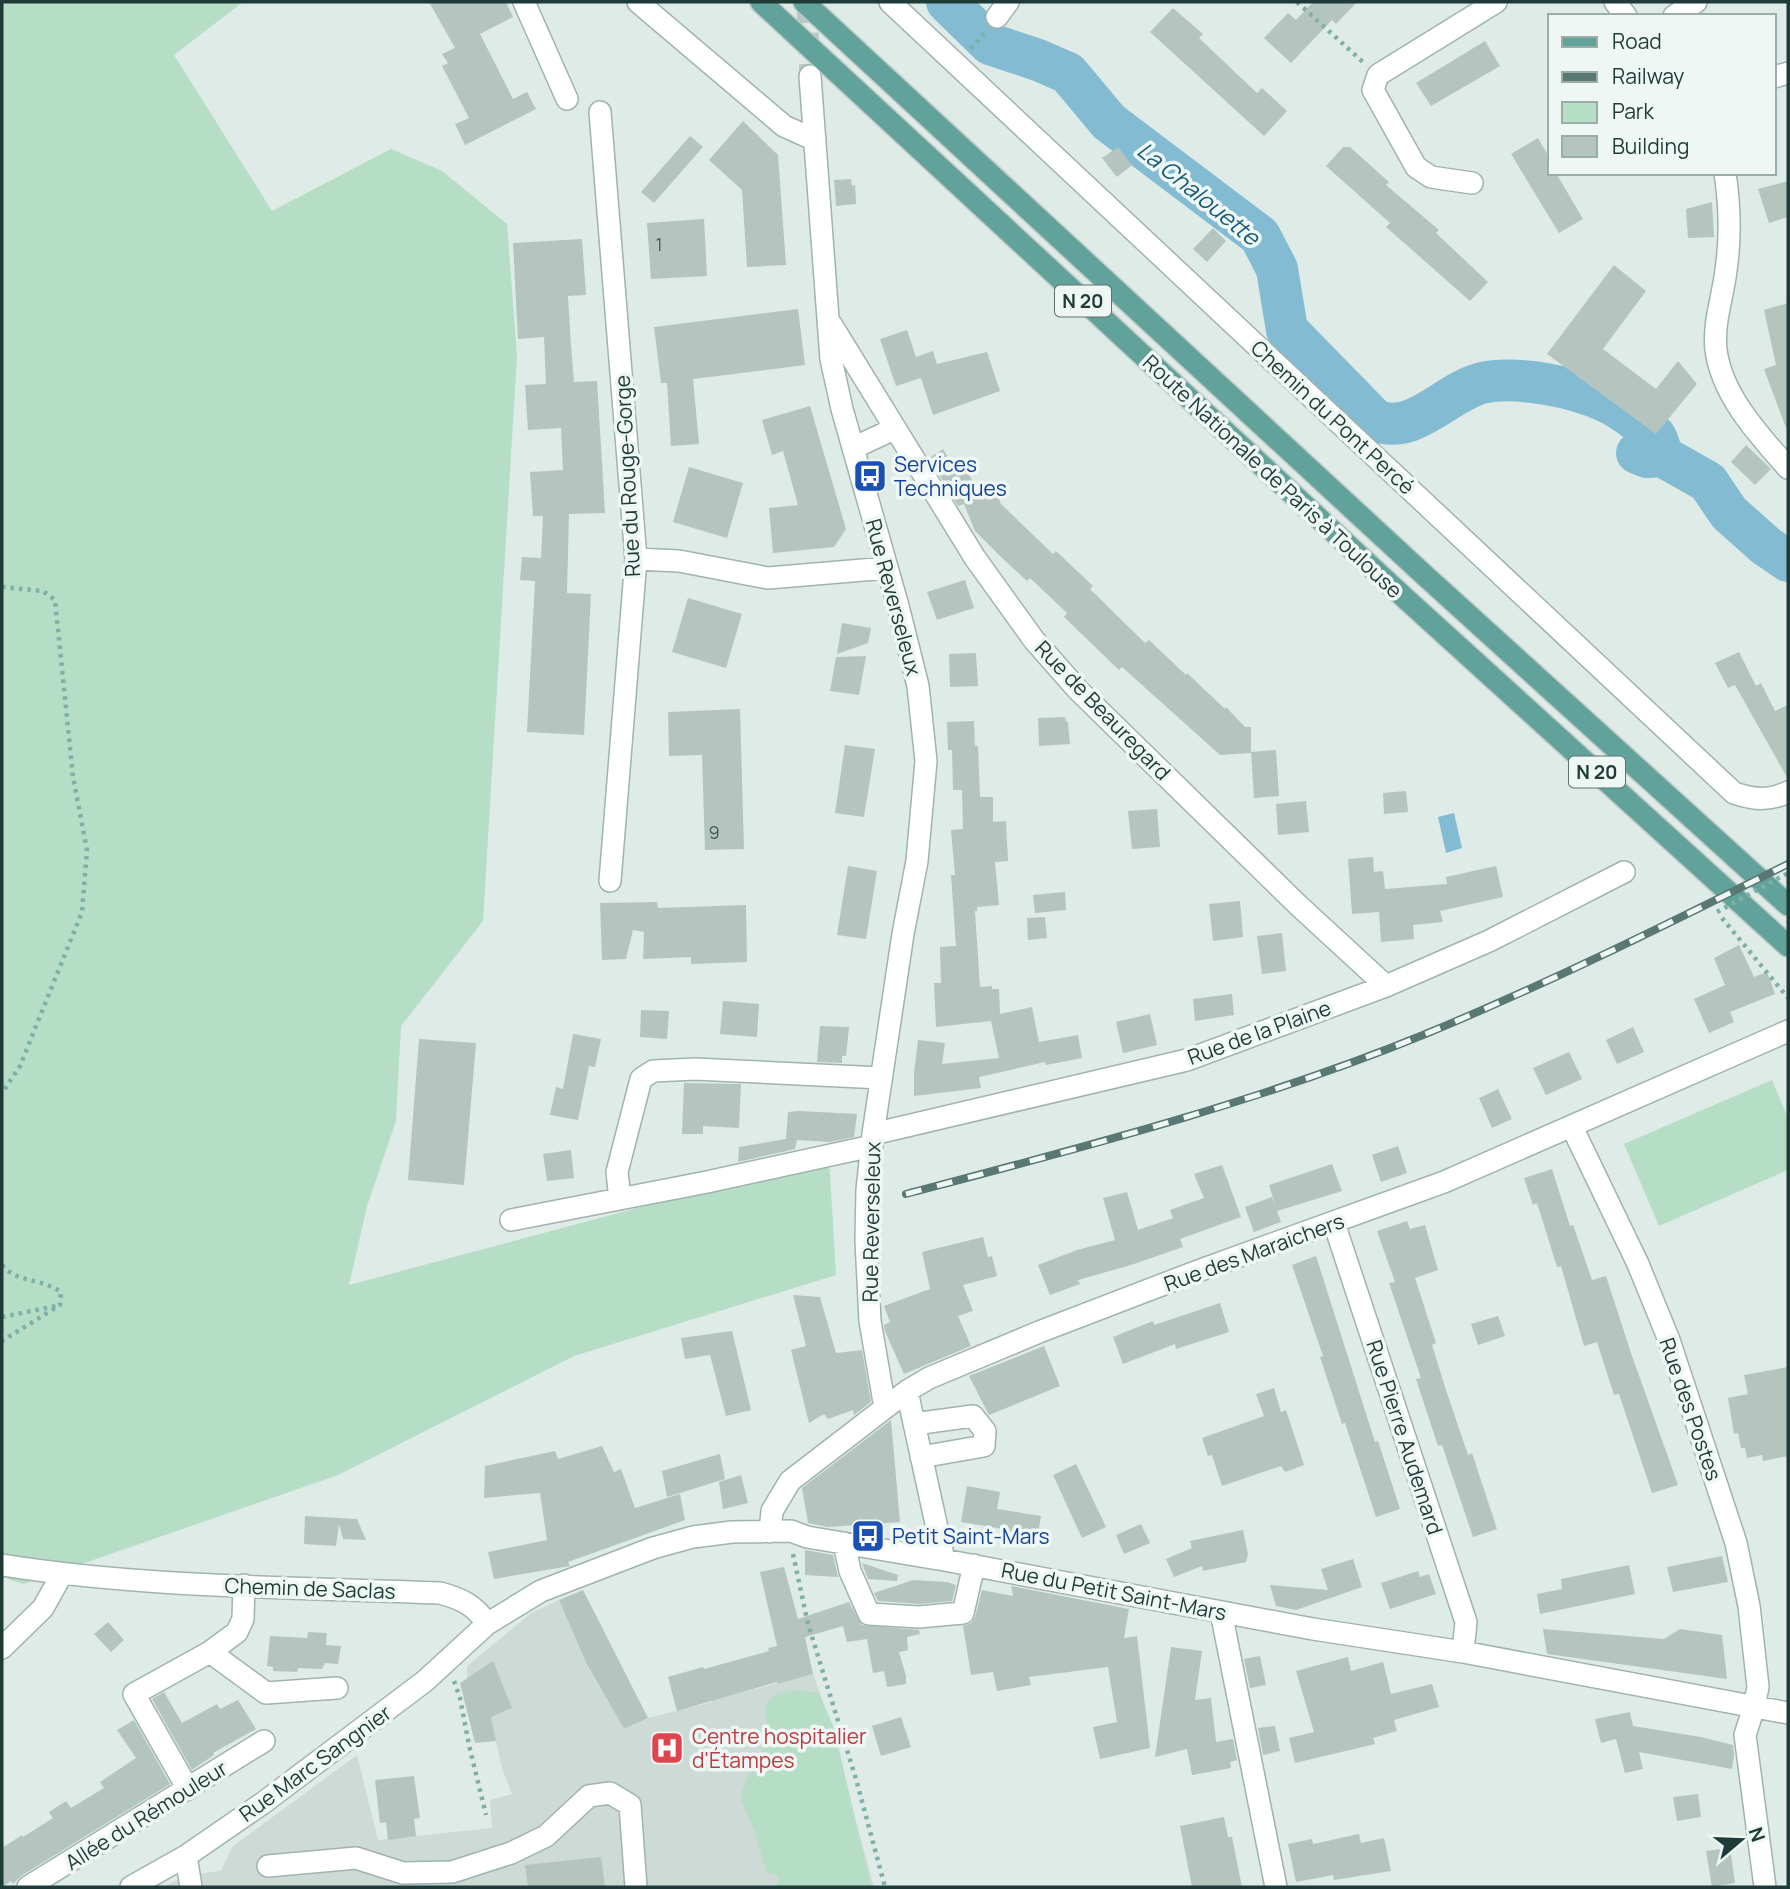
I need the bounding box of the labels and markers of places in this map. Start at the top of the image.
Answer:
place label: Services Techniques [894,450,1007,502]
bus stop icon: Services Techniques [851,457,889,495]
bus stop icon: Petit Saint-Mars [849,1517,887,1555]
place label: Petit Saint-Mars [892,1522,1050,1550]
place label: Centre hospitalier d'Étampes [692,1722,867,1774]
hospital icon: Centre hospitalier d'Étampes [648,1729,686,1767]

